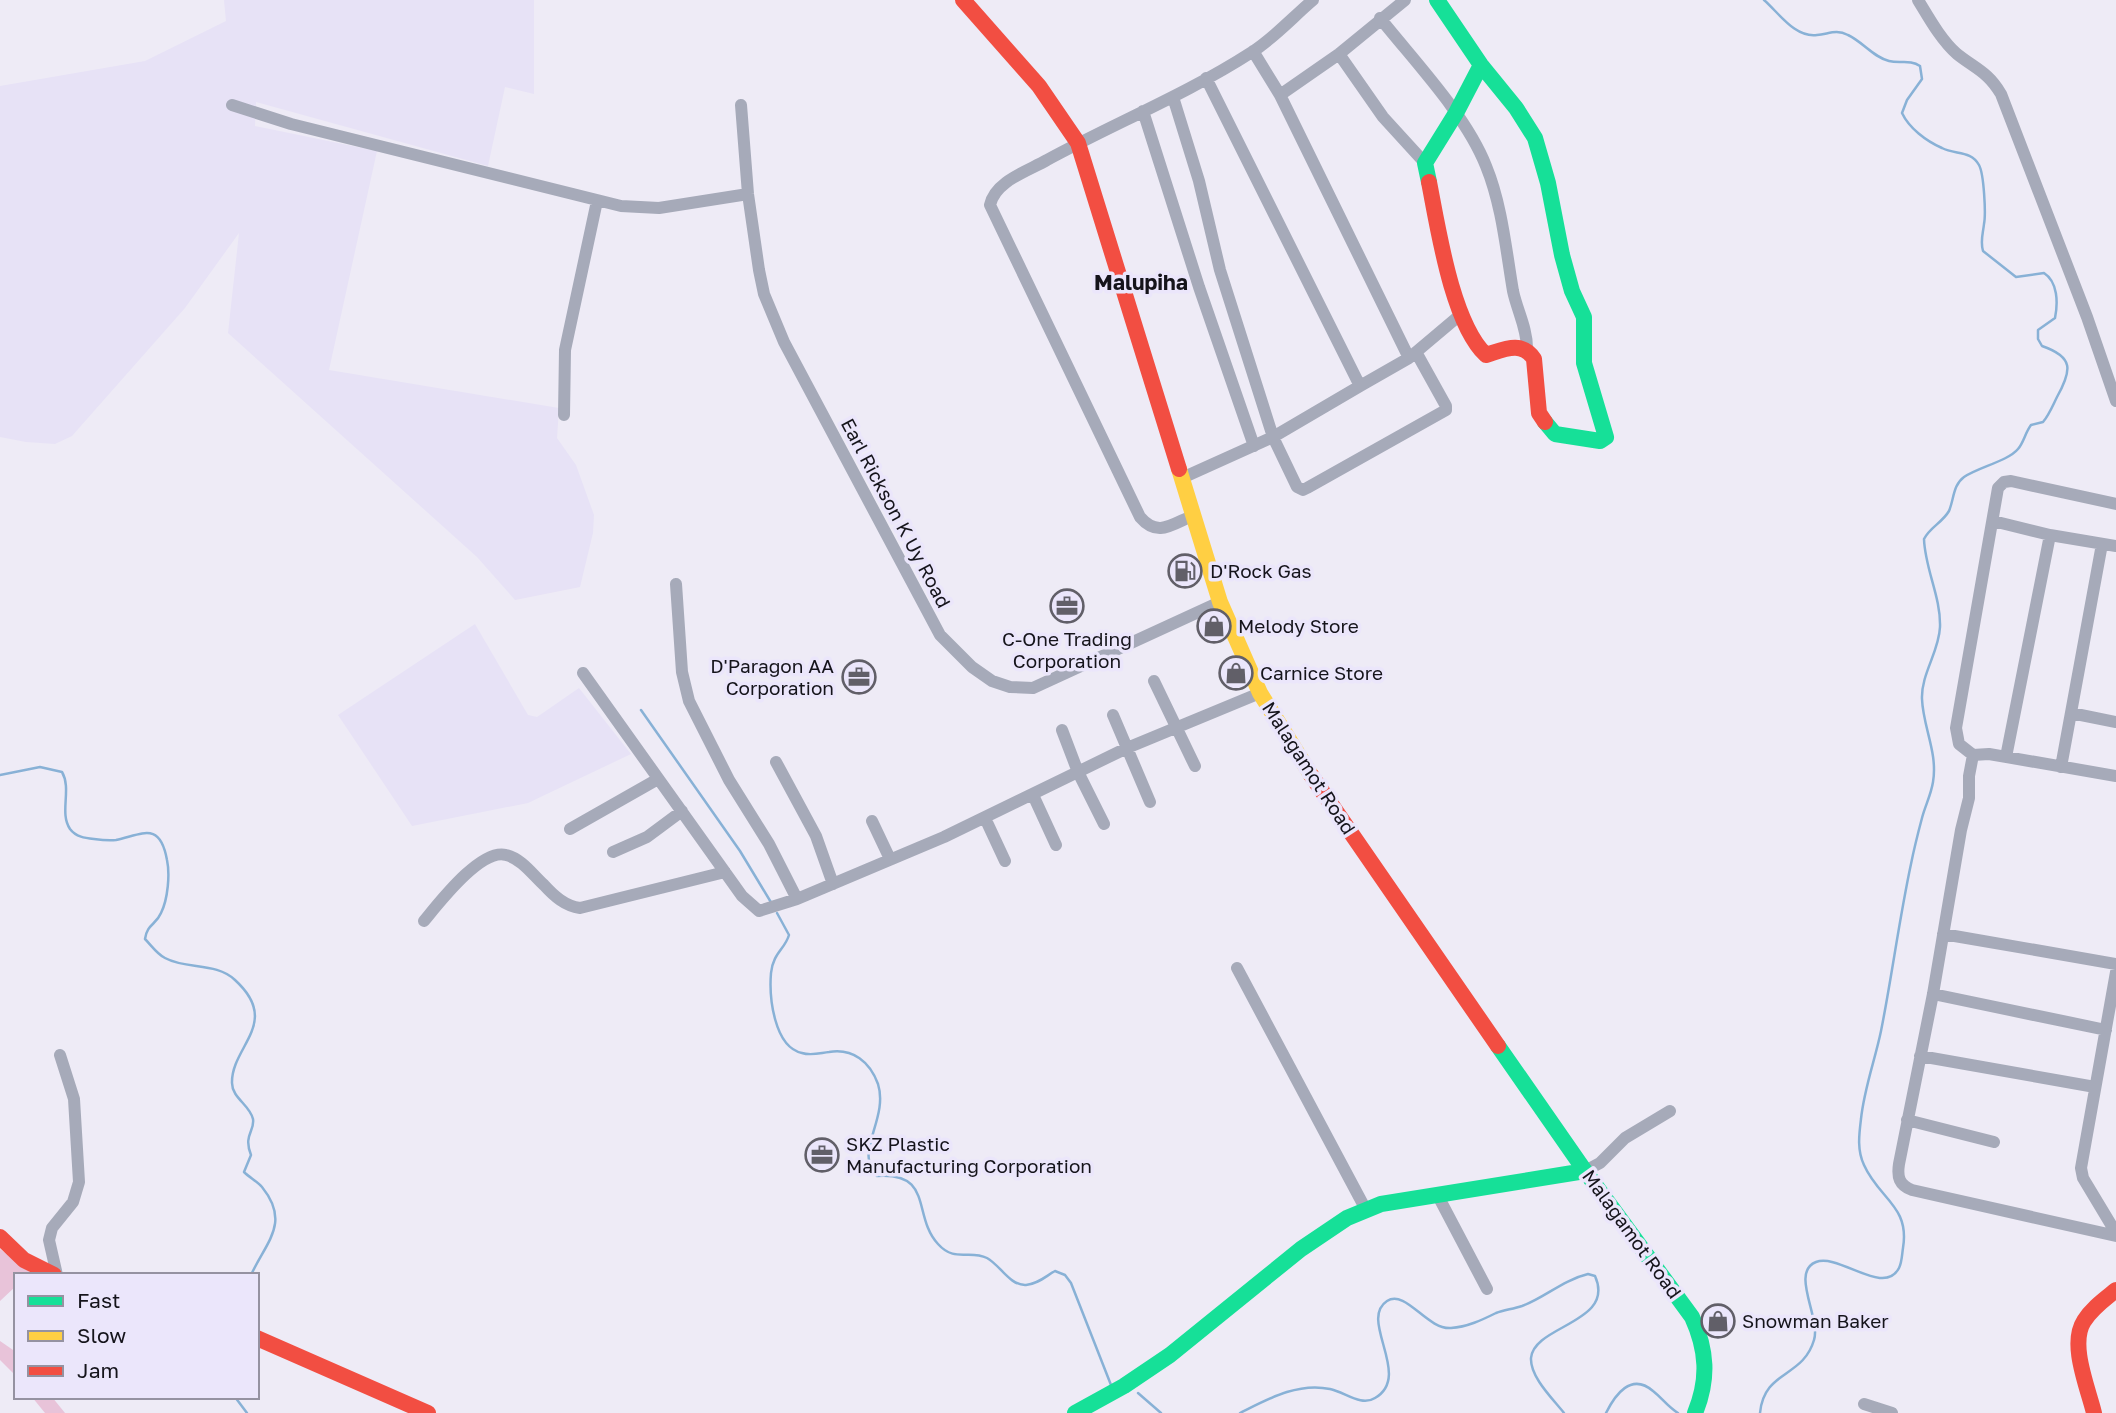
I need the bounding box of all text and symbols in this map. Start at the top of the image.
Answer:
district label: Malupiha [1094,269,1188,295]
street label: Earl Rickson K Uy Road [837,414,956,611]
fuel station icon: D'Rock Gas [1166,552,1204,590]
place label: D'Rock Gas [1210,559,1312,582]
office icon: C-One Trading Corporation [1048,587,1086,625]
shop icon: Melody Store [1195,607,1233,645]
place label: Melody Store [1238,614,1359,637]
place label: C-One Trading Corporation [1002,627,1132,672]
place label: D'Paragon AA Corporation [710,654,834,699]
shop icon: Carnice Store [1217,654,1255,692]
office icon: D'Paragon AA Corporation [840,658,878,696]
place label: Carnice Store [1260,661,1383,684]
street label: Malagamot Road [1258,697,1361,838]
place label: SKZ Plastic Manufacturing Corporation [846,1132,1092,1177]
office icon: SKZ Plastic Manufacturing Corporation [803,1136,841,1174]
street label: Malagamot Road [1578,1165,1687,1303]
legend [14,1273,259,1399]
text: Fast [77,1287,120,1313]
shop icon: Snowman Baker [1699,1302,1737,1340]
place label: Snowman Baker [1742,1309,1889,1332]
text: Slow [77,1322,126,1348]
text: Jam [77,1357,119,1383]

